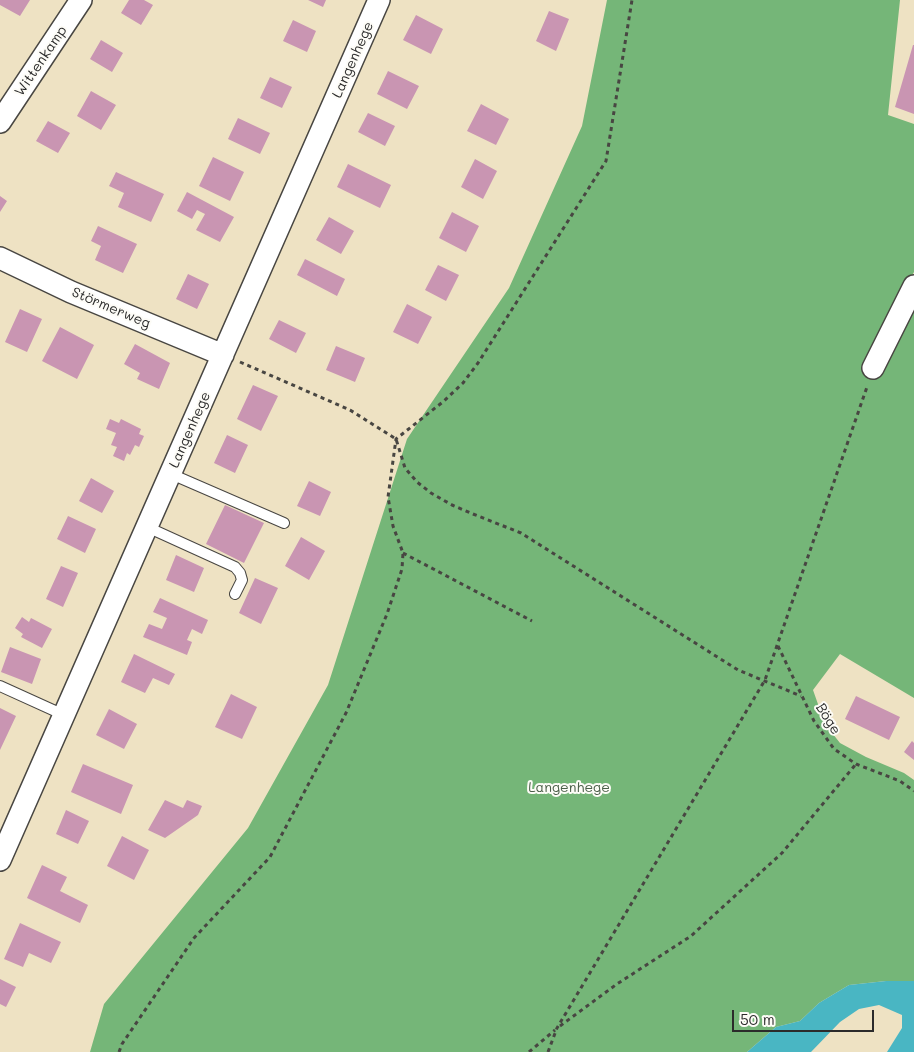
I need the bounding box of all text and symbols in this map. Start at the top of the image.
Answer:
street label: Langenhege [329,19,377,101]
street label: Wittenkamp [11,23,71,99]
street label: Störmerweg [69,284,153,332]
street label: Langenhege [166,389,214,471]
street label: Böge [812,700,844,738]
park label: Langenhege [528,780,610,796]
scale bar [734,1000,876,1032]
text: 50 m [740,1009,775,1029]

